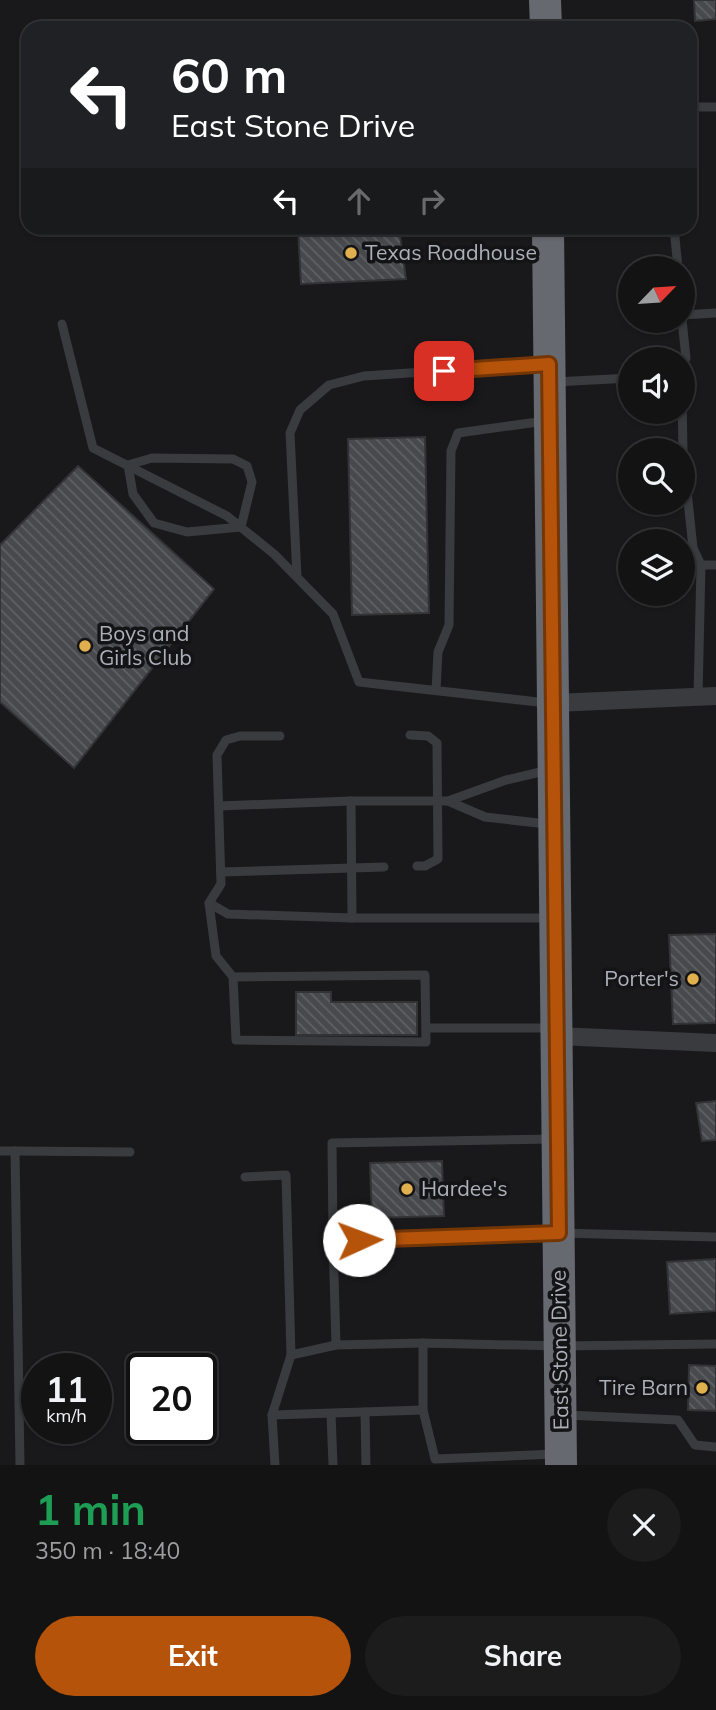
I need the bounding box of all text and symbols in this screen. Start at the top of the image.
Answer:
text: 60 m [171,44,287,105]
icon: left [56,49,147,140]
text: East Stone Drive [171,105,415,145]
icon: left [267,182,305,220]
icon: ahead [340,182,378,220]
icon: right [413,182,451,220]
place label: Texas Roadhouse [365,239,537,265]
marker: Texas Roadhouse [343,245,359,261]
north arrow [618,256,695,332]
map controls [618,256,695,606]
pin [414,341,474,401]
button: sound [618,347,695,424]
icon: arrive [425,352,463,390]
button: search [618,438,695,515]
button: layers [618,529,695,606]
place label: Boys and Girls Club [99,620,192,670]
marker: Boys and Girls Club [77,638,93,654]
place label: Porter's [604,965,679,991]
marker: Porter's [685,971,701,987]
place label: Hardee's [421,1175,508,1201]
marker: Hardee's [399,1181,415,1197]
position arrow [322,1203,396,1277]
street label: East Stone Drive [545,1270,573,1430]
speed limit sign: 20 [126,1353,217,1444]
text: 11 [45,1367,88,1411]
place label: Tire Barn [599,1374,688,1400]
marker: Tire Barn [694,1380,710,1396]
text: km/h [46,1404,87,1427]
text: 1 min [35,1483,146,1536]
button: close [607,1488,681,1562]
text: 350 m · 18:40 [35,1536,180,1565]
button: Exit [35,1616,351,1696]
button: Share [365,1616,681,1696]

